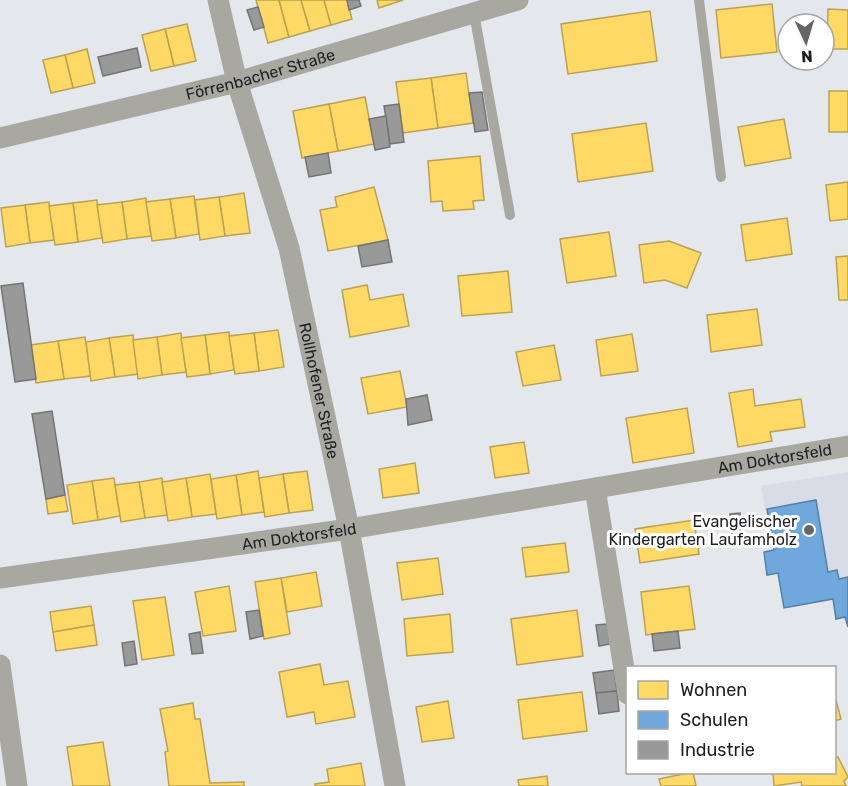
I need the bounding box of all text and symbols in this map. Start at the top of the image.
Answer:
north arrow [776,12,836,72]
street label: Förrenbacher Straße [184,44,337,103]
text: N [801,47,813,66]
street label: Rollhofener Straße [296,321,343,461]
street label: Am Doktorsfeld [716,439,833,477]
place label: Evangelischer Kindergarten Laufamholz [609,512,797,549]
street label: Am Doktorsfeld [241,518,358,553]
marker: Evangelischer Kindergarten Laufamholz [802,523,816,537]
legend [626,666,836,774]
text: Wohnen [680,679,747,701]
text: Schulen [680,709,748,731]
text: Industrie [680,739,755,761]

